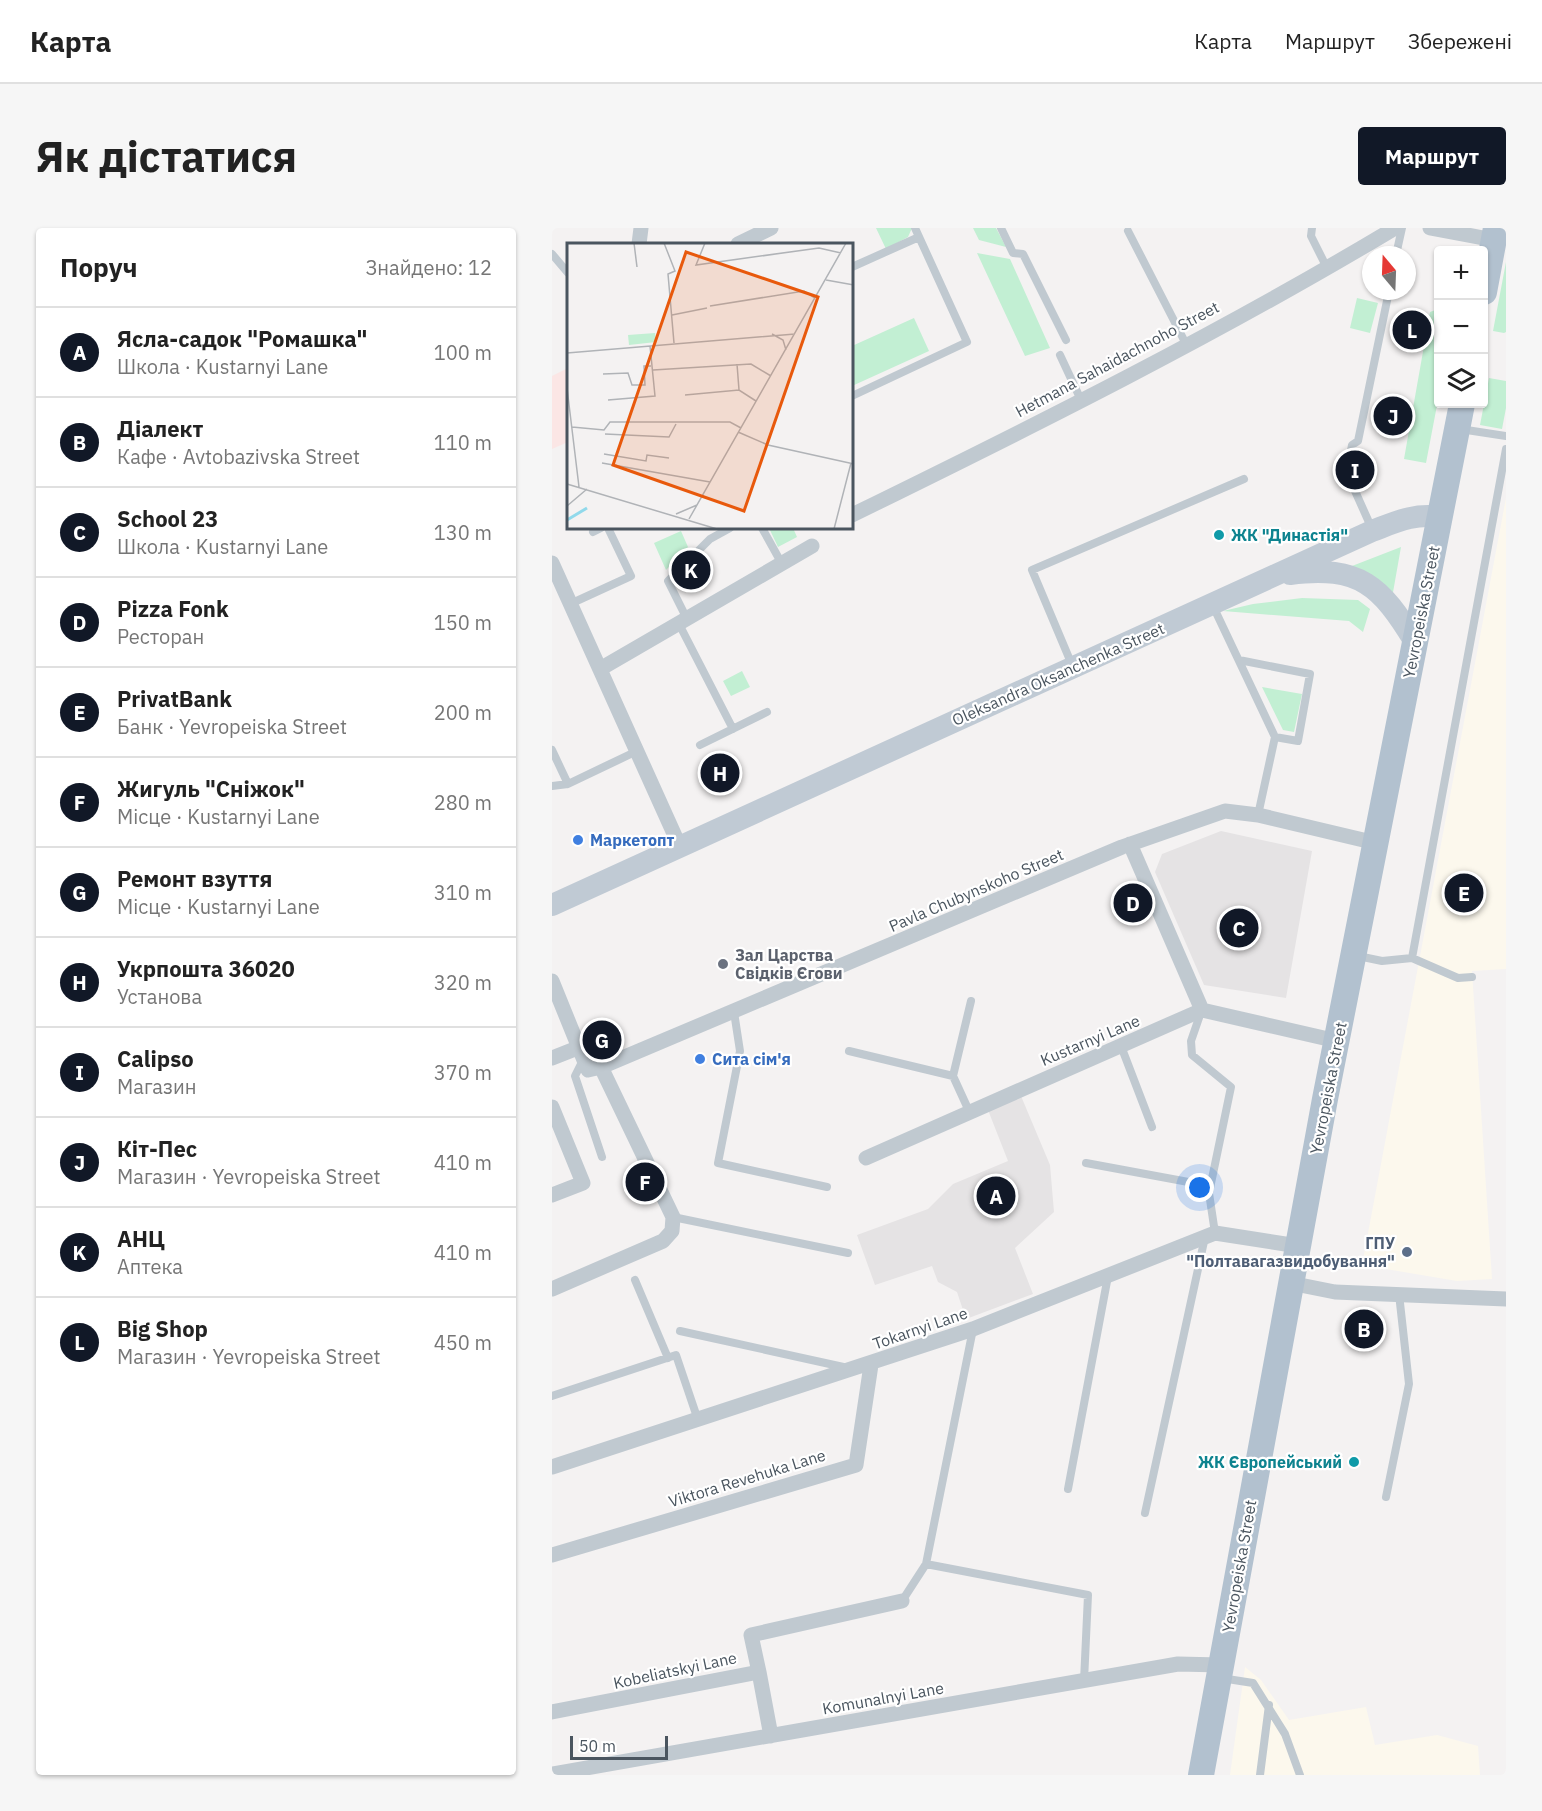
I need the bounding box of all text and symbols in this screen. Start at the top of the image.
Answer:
text: Карта [30,23,111,60]
text: Карта [1194,27,1252,55]
text: Маршрут [1285,27,1375,55]
text: Збережені [1408,27,1512,55]
button: Маршрут [1358,127,1506,185]
text: Як дістатися [36,129,297,184]
inset map [567,243,854,530]
north arrow [1362,246,1416,300]
map controls [1434,246,1488,408]
button: + [1434,246,1488,300]
text: Поруч [60,250,138,284]
text: Знайдено: 12 [366,254,492,281]
street label: Hetmana Sahaidachnoho Street [1012,297,1222,421]
button: − [1434,300,1488,354]
pin: L [1392,308,1432,352]
text: Ясла-садок "Ромашка" [117,324,367,353]
text: A [73,339,86,366]
text: 100 m [434,339,492,366]
text: Школа · Kustarnyi Lane [117,353,328,380]
button: layers [1434,354,1488,408]
pin: J [1374,394,1412,438]
text: Діалект [117,414,203,443]
text: B [73,429,86,456]
text: 110 m [434,429,492,456]
text: Кафе · Avtobazivska Street [117,443,360,470]
pin: I [1336,448,1374,492]
text: School 23 [117,504,218,533]
text: C [73,519,86,546]
text: 130 m [434,519,492,546]
place label: ЖК "Династія" [1231,525,1348,545]
marker: ЖК "Династія" [1212,528,1226,542]
text: Школа · Kustarnyi Lane [117,533,328,560]
street label: Yevropeiska Street [1398,544,1444,680]
pin: K [672,548,710,592]
text: Pizza Fonk [117,594,229,623]
text: D [73,609,86,636]
text: 150 m [434,609,492,636]
street label: Oleksandra Oksanchenka Street [949,618,1167,730]
text: Ресторан [117,623,204,650]
text: PrivatBank [117,684,232,713]
text: E [73,699,86,726]
text: 200 m [434,699,492,726]
text: Банк · Yevropeiska Street [117,713,347,740]
pin: H [700,750,740,796]
text: Жигуль "Сніжок" [117,774,305,803]
text: F [74,789,85,816]
text: 280 m [434,789,492,816]
text: Місце · Kustarnyi Lane [117,803,320,830]
place label: Маркетопт [590,830,674,850]
marker: Маркетопт [571,833,585,847]
street label: Pavla Chubynskoho Street [886,844,1066,936]
text: Ремонт взуття [117,864,272,893]
pin: E [1444,870,1484,916]
text: G [72,879,87,906]
text: 310 m [434,879,492,906]
pin: D [1114,880,1152,926]
text: Місце · Kustarnyi Lane [117,893,320,920]
pin: C [1220,906,1258,950]
place label: Зал Царства Cвідків Єгови [735,945,843,983]
text: Укрпошта 36020 [117,954,295,983]
marker: Зал Царства Cвідків Єгови [716,957,730,971]
text: H [72,969,87,996]
text: 320 m [434,969,492,996]
text: Установа [117,983,202,1010]
street label: Kustarnyi Lane [1037,1010,1143,1070]
pin: G [583,1018,622,1062]
street label: Yevropeiska Street [1305,1020,1351,1156]
text: Calipso [117,1044,194,1073]
place label: Сита сім'я [712,1049,791,1069]
marker: Сита сім'я [693,1052,707,1066]
text: I [75,1059,84,1086]
text: 370 m [434,1059,492,1086]
text: Магазин [117,1073,197,1100]
text: Кіт-Пес [117,1134,197,1163]
text: J [74,1149,85,1176]
text: 410 m [434,1149,492,1176]
pin: F [626,1160,664,1204]
text: Магазин · Yevropeiska Street [117,1163,380,1190]
your location [1185,1173,1214,1202]
pin: A [976,1174,1016,1218]
text: АНЦ [117,1224,165,1253]
place label: ГПУ "Полтавагазвидобування" [1186,1233,1395,1271]
text: K [73,1239,86,1266]
text: 410 m [434,1239,492,1266]
marker: ГПУ "Полтавагазвидобування" [1400,1245,1414,1259]
text: Аптека [117,1253,183,1280]
street label: Tokarnyi Lane [870,1302,970,1354]
pin: B [1344,1306,1384,1352]
text: Big Shop [117,1314,208,1343]
text: L [74,1329,85,1356]
text: 450 m [434,1329,492,1356]
text: Магазин · Yevropeiska Street [117,1343,380,1370]
street label: Viktora Revehuka Lane [666,1445,828,1511]
place label: ЖК Європейський [1198,1452,1342,1472]
marker: ЖК Європейський [1347,1455,1361,1469]
street label: Yevropeiska Street [1217,1498,1261,1634]
street label: Kobeliatskyi Lane [611,1647,739,1693]
street label: Komunalnyi Lane [821,1677,945,1719]
scale bar [570,1733,668,1760]
text: 50 m [579,1736,616,1756]

